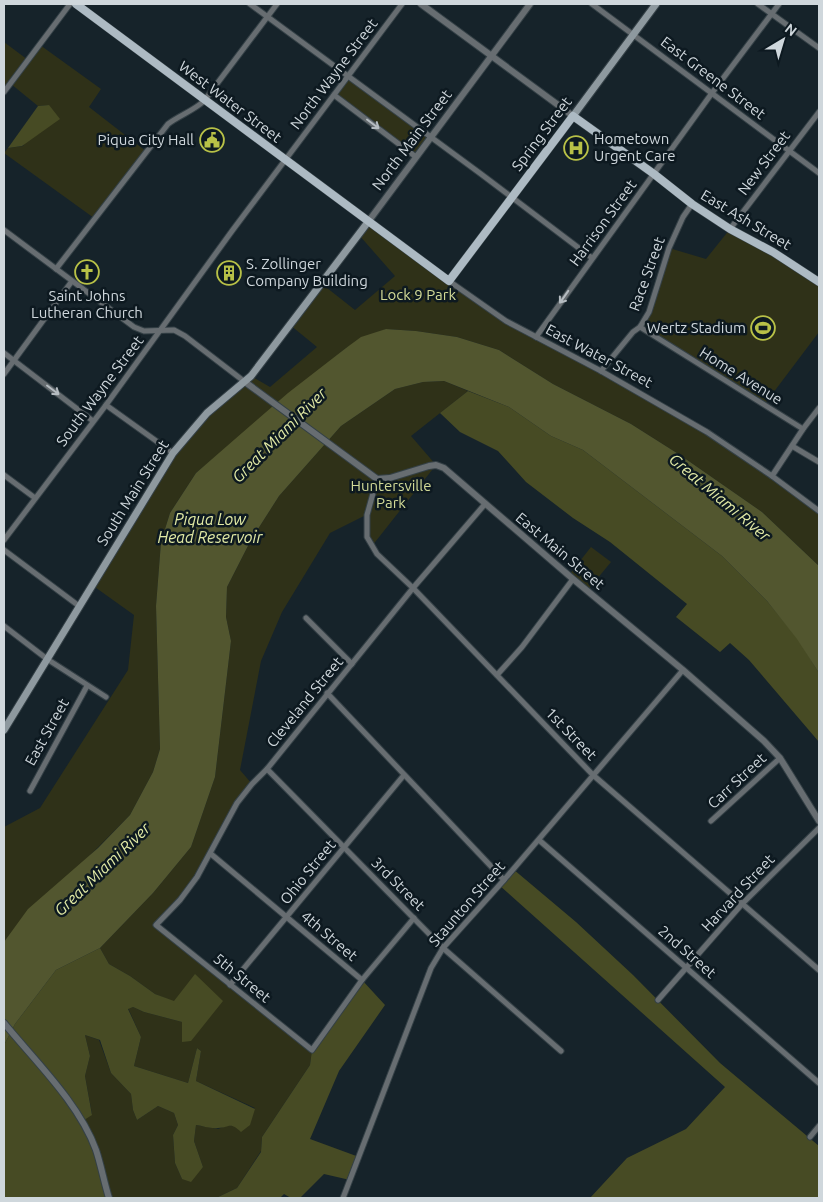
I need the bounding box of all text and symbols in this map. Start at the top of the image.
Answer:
street label: North Wayne Street [287,15,381,132]
north arrow [758,15,808,65]
text: N [782,20,800,39]
street label: East Greene Street [658,33,769,122]
street label: West Water Street [176,57,285,146]
street label: North Main Street [368,86,455,193]
street label: Spring Street [508,93,575,174]
one-way arrow [366,119,379,130]
public building icon: Piqua City Hall [199,127,225,153]
street label: New Street [734,127,793,198]
place label: Hometown Urgent Care [594,130,676,164]
place label: Piqua City Hall [97,131,194,148]
hospital icon: Hometown Urgent Care [563,135,589,161]
street label: Harrison Street [566,176,640,269]
street label: East Ash Street [698,186,795,253]
street label: Race Street [625,234,668,313]
place label: S. Zollinger Company Building [246,255,368,289]
church icon: Saint Johns Lutheran Church [74,259,100,285]
building icon: S. Zollinger Company Building [216,260,242,286]
park label: Lock 9 Park [380,286,456,303]
place label: Saint Johns Lutheran Church [31,287,143,321]
one-way arrow [559,290,569,304]
sports icon: Wertz Stadium [750,315,776,341]
place label: Wertz Stadium [647,319,746,336]
street label: East Water Street [543,320,656,391]
street label: South Wayne Street [53,332,147,449]
street label: Home Avenue [697,343,786,408]
water label: Great Miami River [228,383,331,486]
one-way arrow [46,385,60,395]
street label: South Main Street [93,437,172,549]
water label: Great Miami River [666,450,775,545]
park label: Huntersville Park [350,477,432,511]
street label: East Main Street [513,509,608,593]
water label: Piqua Low Head Reservoir [157,510,263,546]
street label: Cleveland Street [263,653,346,750]
street label: East Street [21,695,72,768]
street label: 1st Street [542,704,601,763]
street label: Carr Street [704,749,769,812]
water label: Great Miami River [50,818,154,919]
street label: Ohio Street [276,836,339,907]
street label: Harvard Street [698,851,778,935]
street label: 3rd Street [368,854,429,914]
street label: Staunton Street [425,858,508,950]
street label: 4th Street [298,907,361,964]
street label: 2nd Street [655,922,720,981]
street label: 5th Street [210,950,274,1006]

